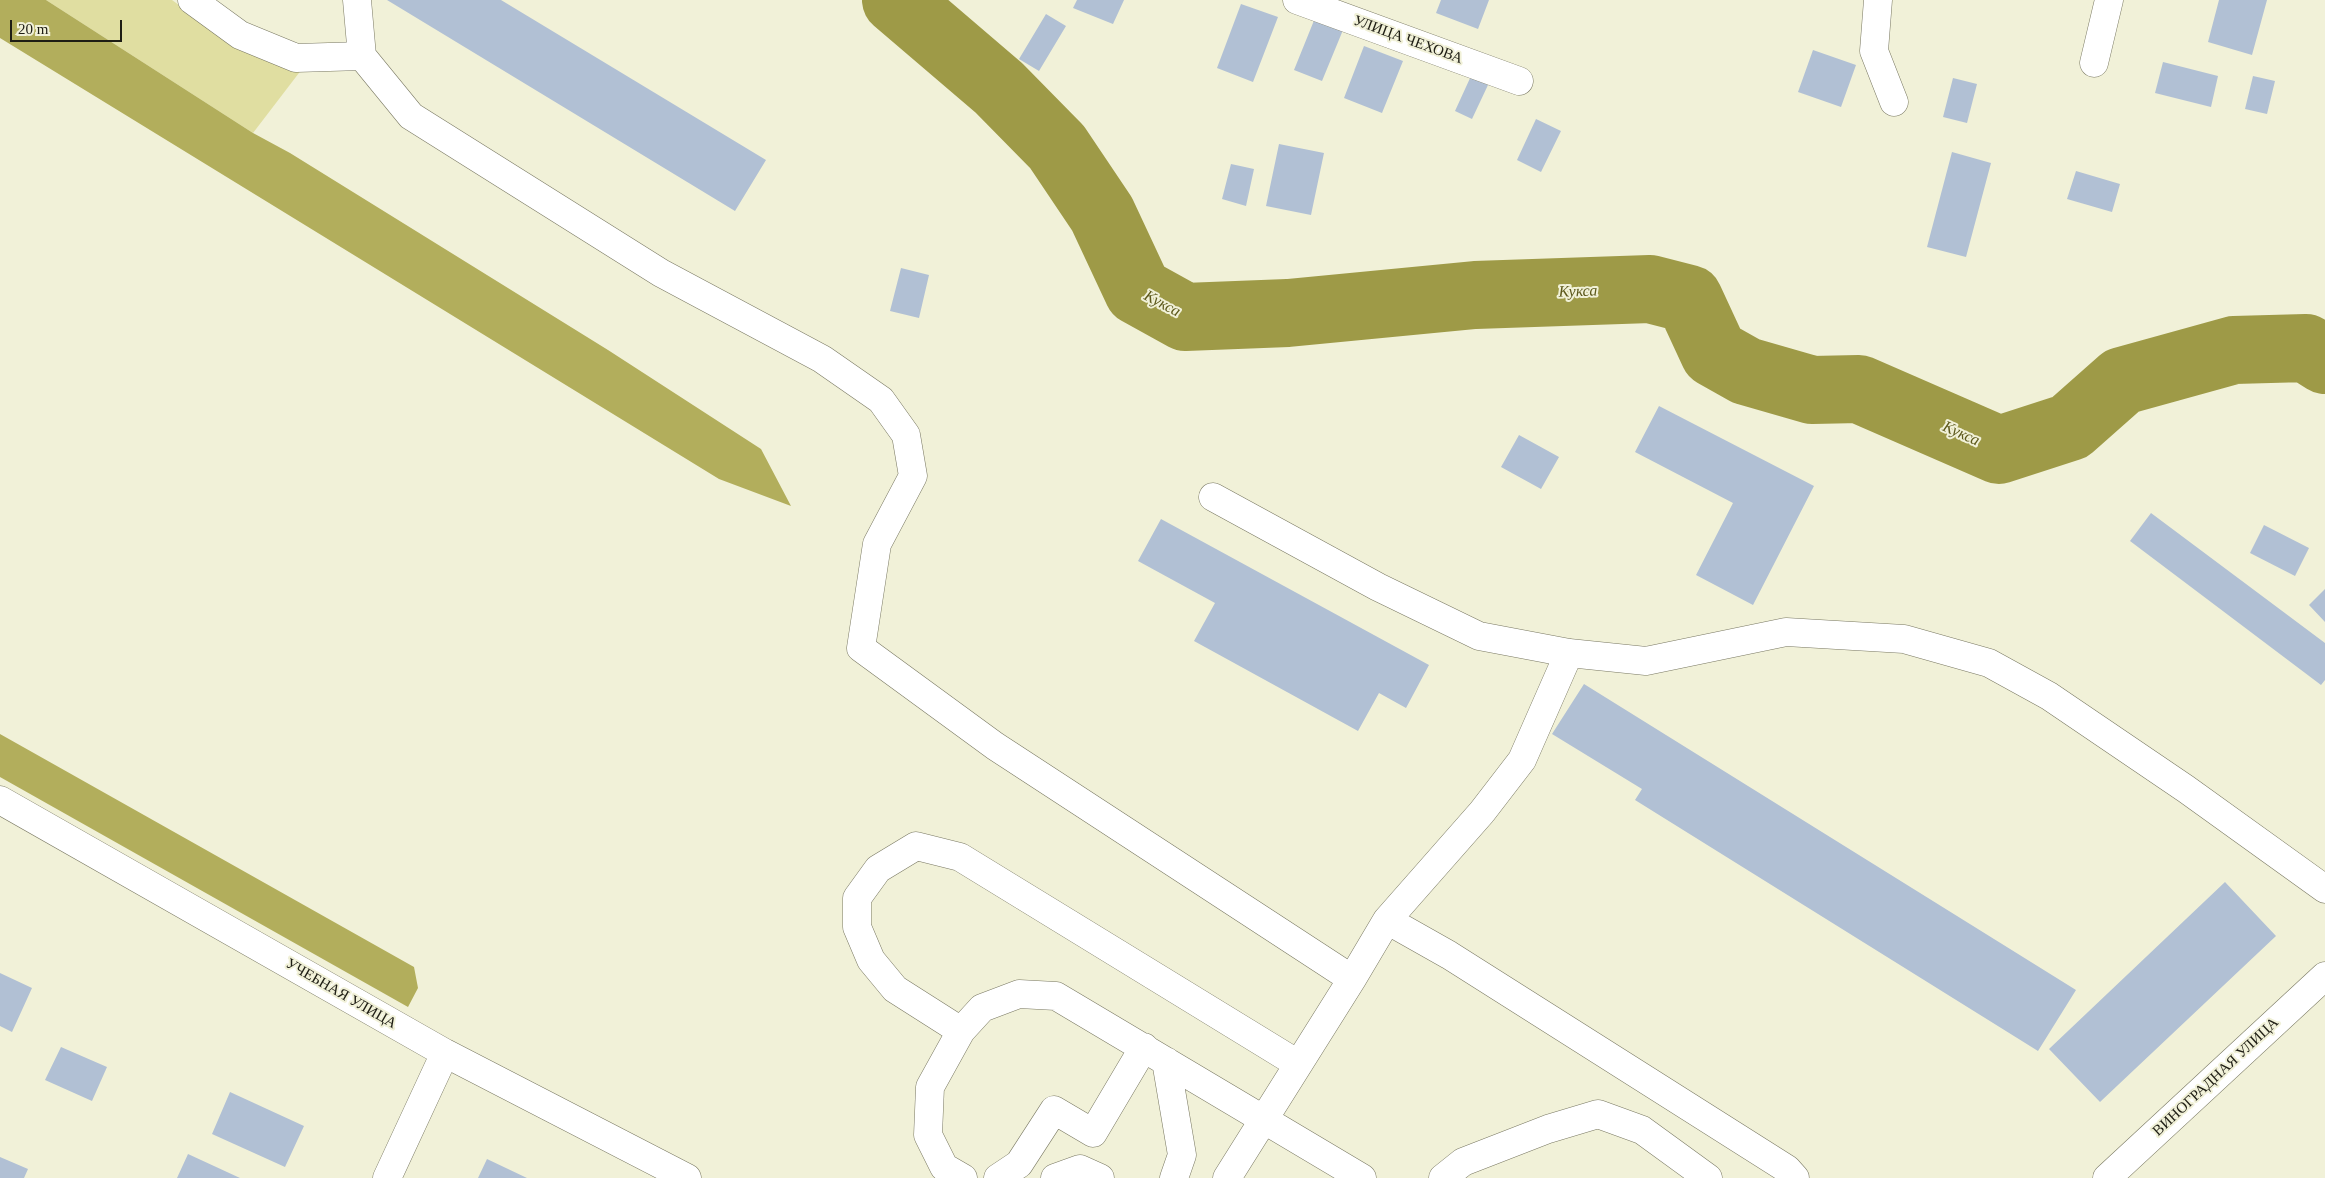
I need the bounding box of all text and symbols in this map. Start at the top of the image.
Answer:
scale bar [12,10,125,42]
street label: УЛИЦА ЧЕХОВА [1351,12,1465,68]
text: 20 m [18,21,48,37]
water label: Кукса [1558,282,1598,302]
water label: Кукса [1140,286,1184,322]
water label: Кукса [1939,417,1983,451]
street label: УЧЕБНАЯ УЛИЦА [282,955,400,1033]
street label: ВИНОГРАДНАЯ УЛИЦА [2149,1014,2283,1140]

